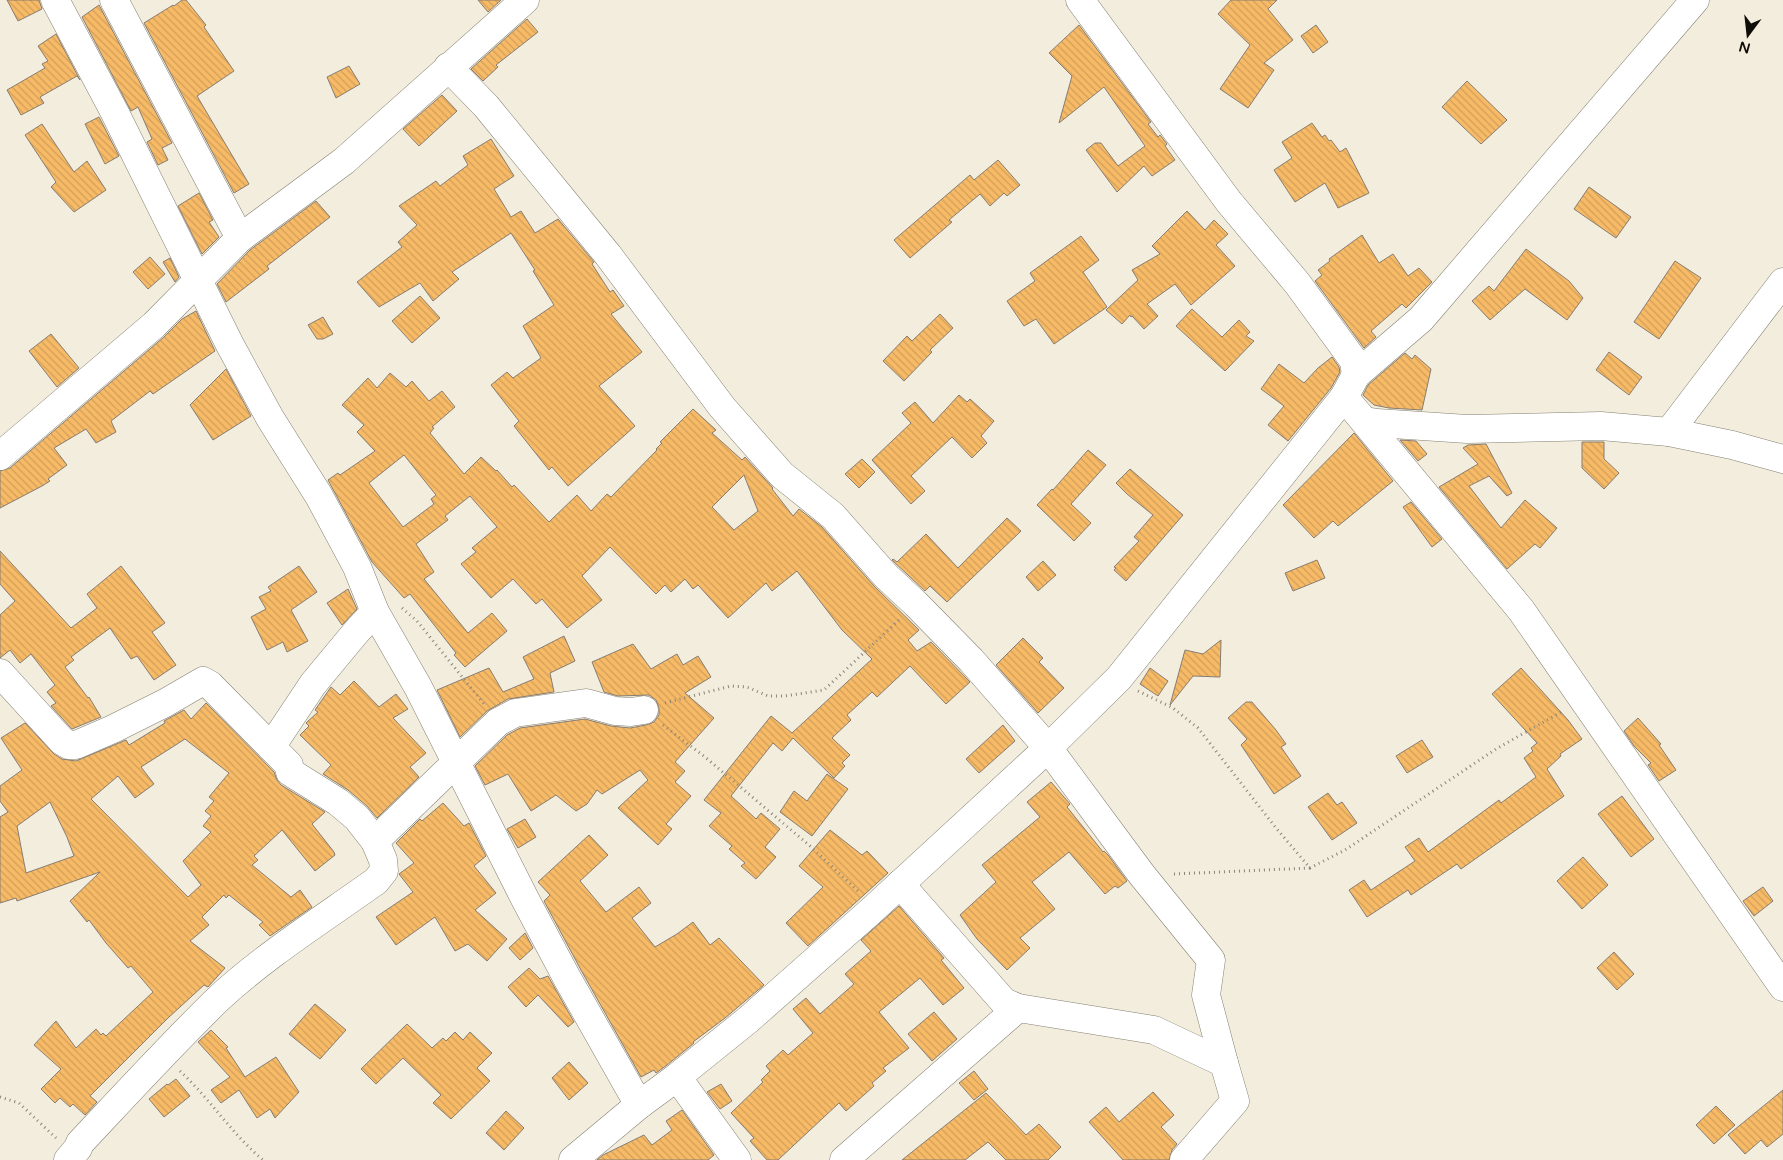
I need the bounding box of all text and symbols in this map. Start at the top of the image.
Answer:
north arrow [1723,10,1773,60]
text: N [1737,37,1752,57]

